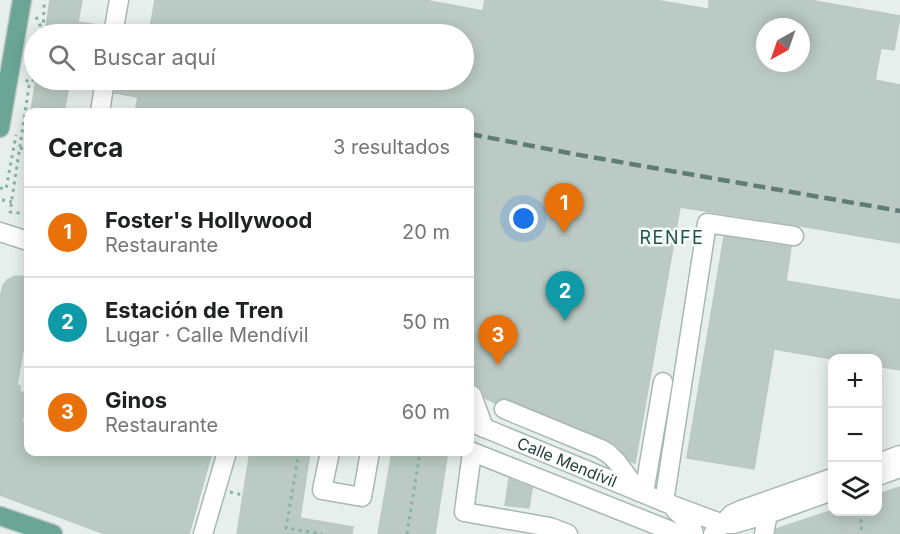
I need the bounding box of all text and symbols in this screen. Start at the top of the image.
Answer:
north arrow [756,18,810,72]
search box [24,24,474,90]
icon: search [45,41,78,74]
text: Buscar aquí [93,44,216,70]
text: Cerca [48,132,123,163]
text: 3 resultados [333,135,450,159]
pin: 1 [544,184,584,233]
your location [509,204,538,233]
text: Foster's Hollywood [105,207,312,233]
text: 1 [63,220,72,244]
text: 20 m [402,220,450,244]
district label: RENFE [640,227,704,248]
text: Restaurante [105,233,218,257]
pin: 2 [546,272,584,321]
text: Estación de Tren [105,297,284,323]
text: 2 [61,310,74,334]
text: 50 m [402,310,450,334]
pin: 3 [478,316,518,365]
text: Lugar · Calle Mendívil [105,323,309,347]
map controls [828,354,882,516]
button: + [828,354,882,408]
text: Ginos [105,387,167,413]
text: 3 [61,400,74,424]
text: 60 m [402,400,450,424]
button: − [828,408,882,462]
text: Restaurante [105,413,218,437]
street label: Calle Mendívil [514,433,620,491]
button: layers [828,462,882,516]

